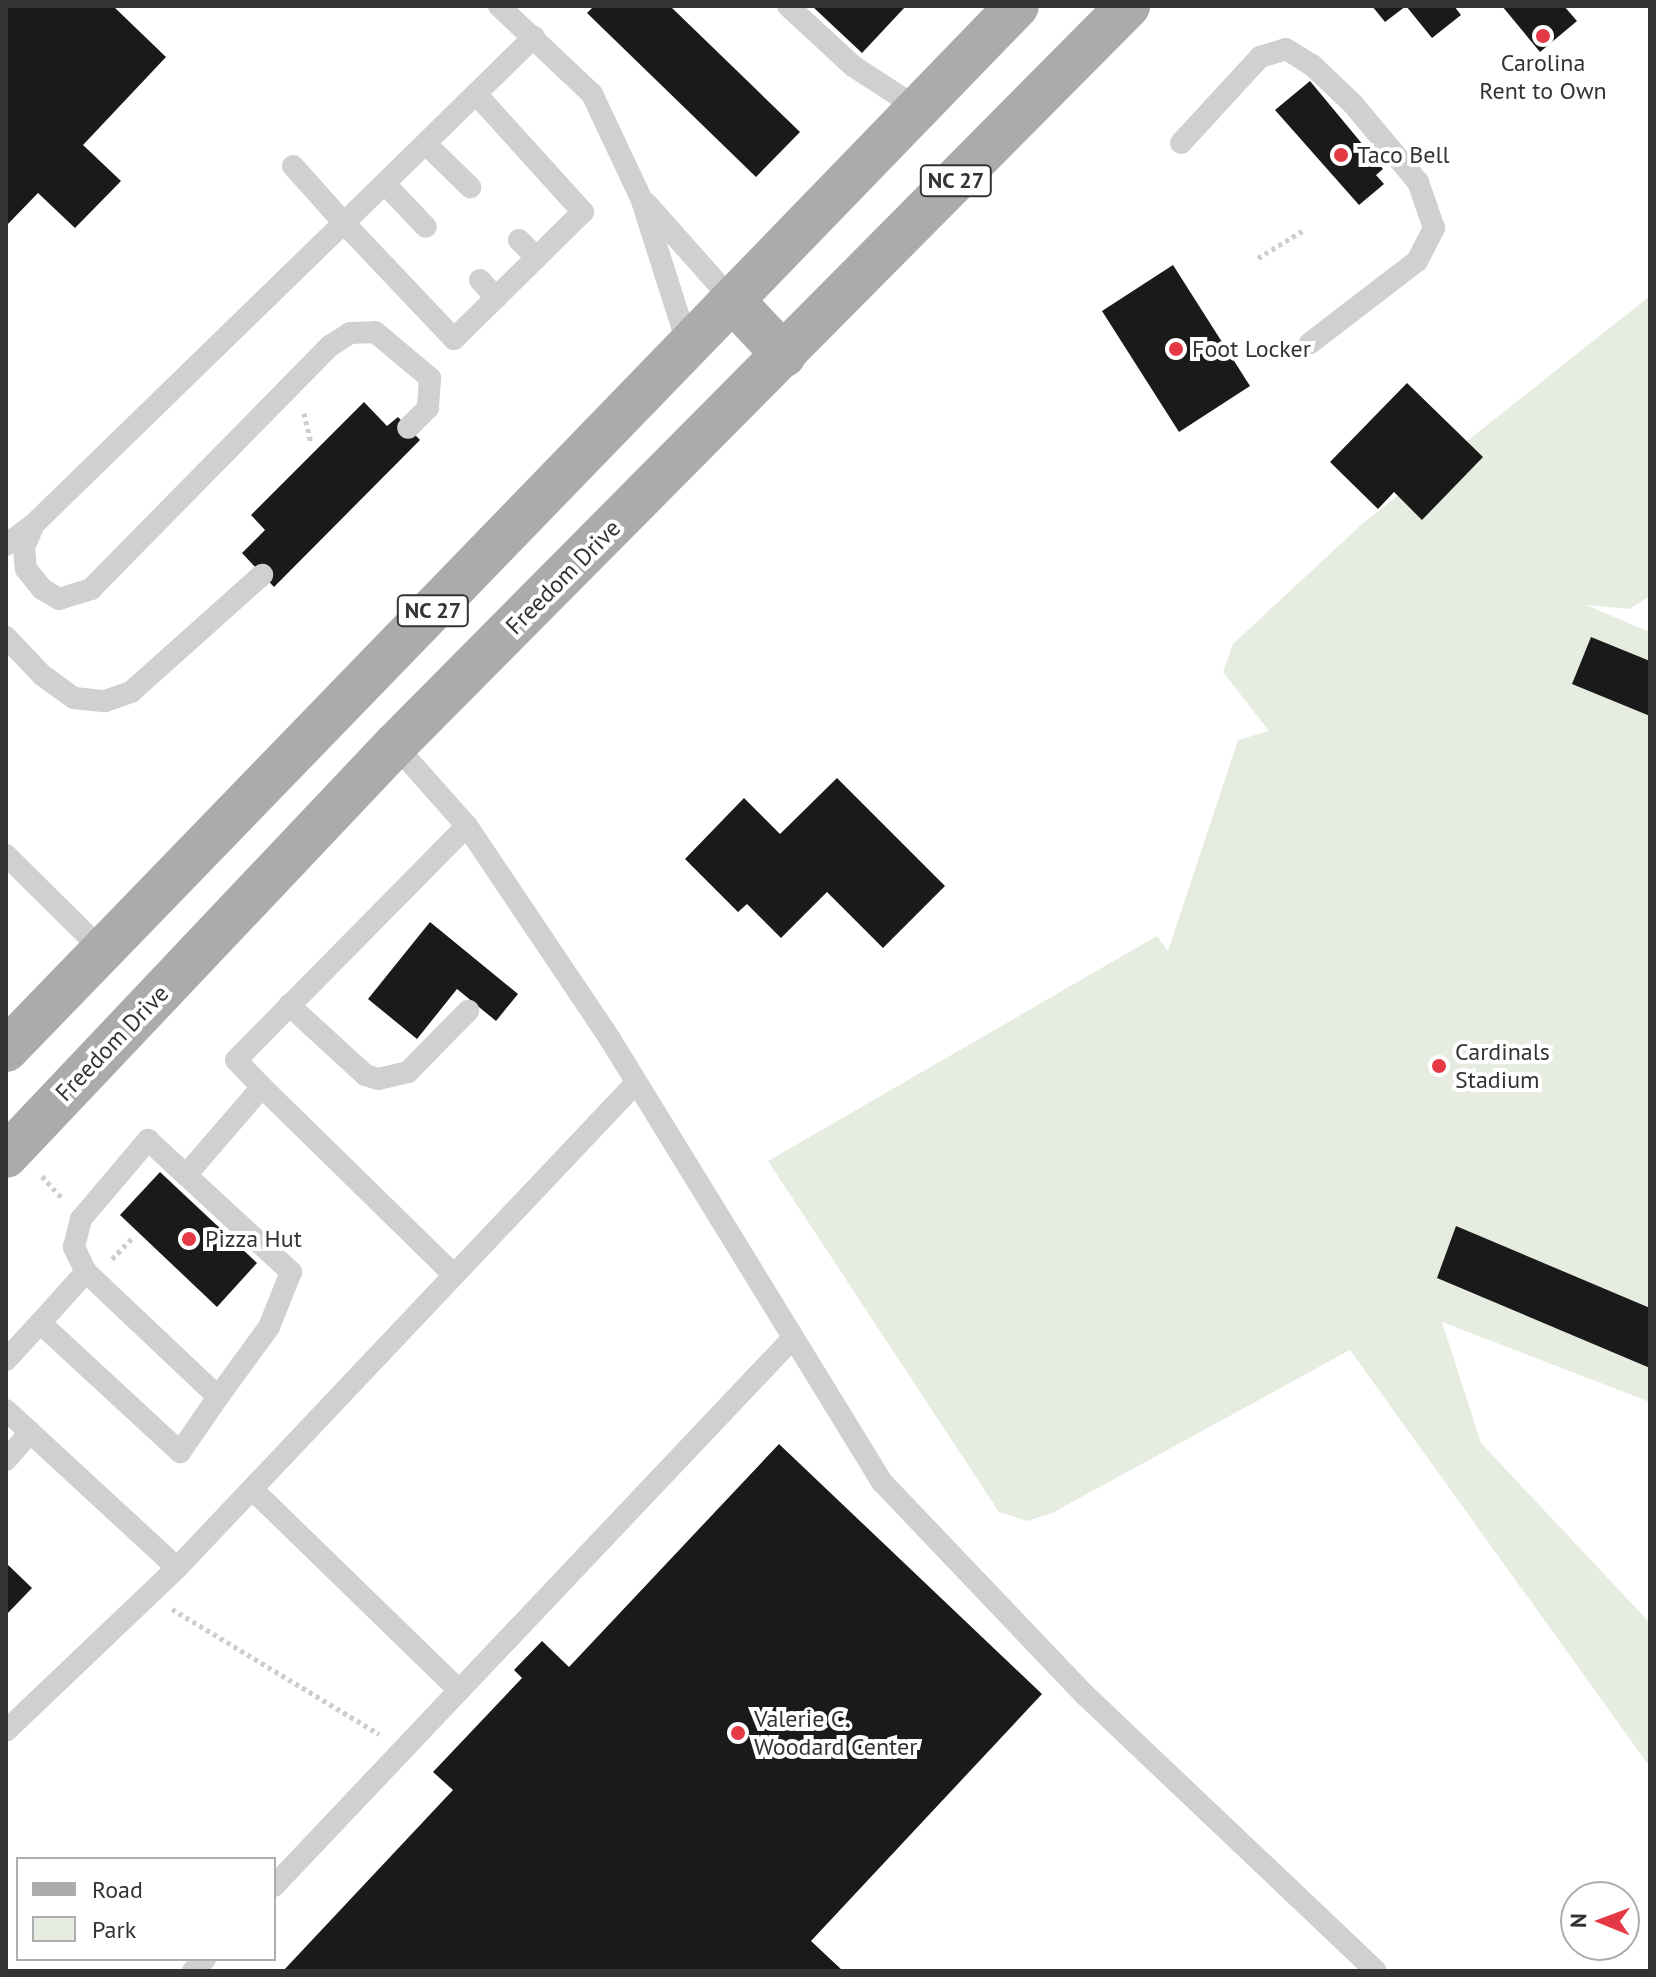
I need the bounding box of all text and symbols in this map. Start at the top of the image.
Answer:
marker: Carolina Rent to Own [1534,27,1552,45]
place label: Carolina Rent to Own [1479,49,1607,105]
place label: Taco Bell [1357,141,1449,169]
marker: Taco Bell [1332,146,1350,164]
road number: NC 27 [918,163,994,199]
place label: Foot Locker [1192,335,1311,363]
marker: Foot Locker [1167,340,1185,358]
street label: Freedom Drive [500,514,626,640]
road number: NC 27 [395,593,471,629]
street label: Freedom Drive [49,979,175,1107]
place label: Cardinals Stadium [1455,1038,1550,1094]
marker: Cardinals Stadium [1430,1057,1448,1075]
place label: Pizza Hut [205,1225,302,1253]
marker: Pizza Hut [180,1230,198,1248]
place label: Valerie C. Woodard Center [754,1705,917,1761]
marker: Valerie C. Woodard Center [729,1724,747,1742]
legend [16,1857,276,1961]
text: Road [92,1874,143,1905]
north arrow [1560,1881,1640,1961]
text: N [1564,1913,1592,1928]
text: Park [92,1914,136,1945]

